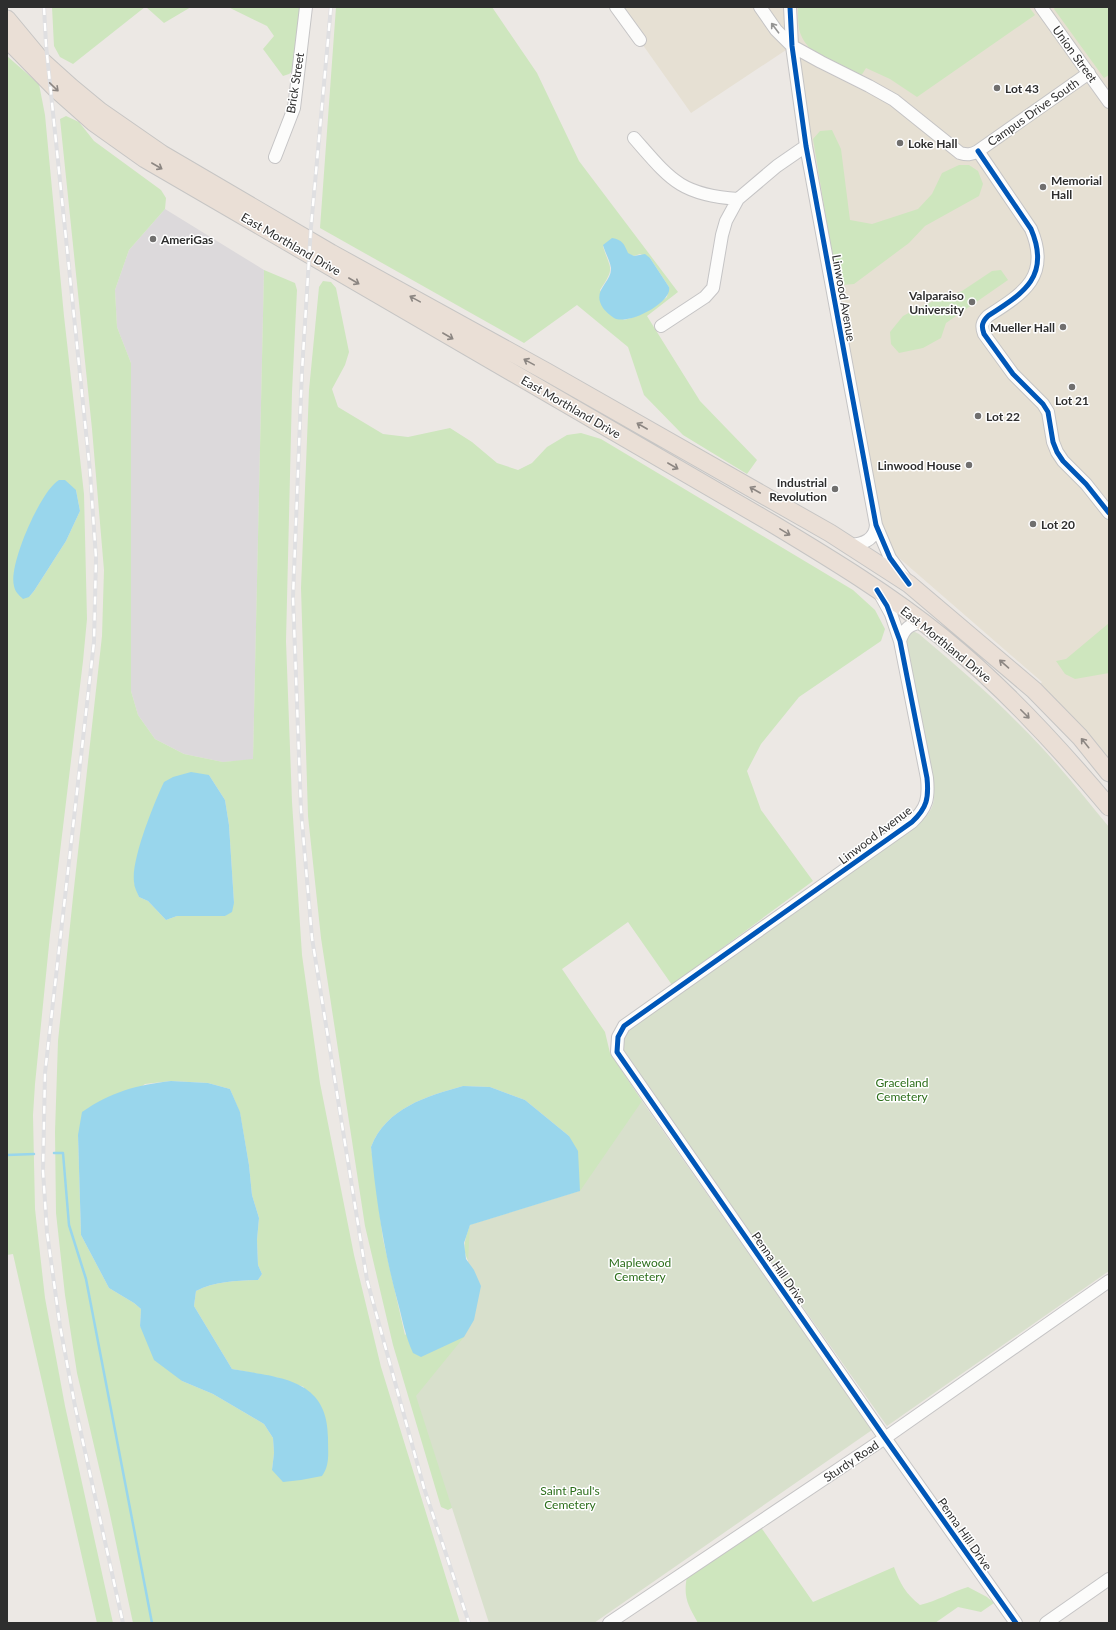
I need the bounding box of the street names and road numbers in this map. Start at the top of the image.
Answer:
street label: Union Street [1049,23,1101,86]
street label: Brick Street [283,51,307,114]
street label: Campus Drive South [984,75,1082,149]
street label: East Morthland Drive [239,209,343,279]
street label: Linwood Avenue [829,253,859,343]
street label: East Morthland Drive [519,372,623,442]
street label: East Morthland Drive [898,603,994,685]
street label: Linwood Avenue [835,803,915,867]
street label: Penna Hill Drive [748,1229,810,1307]
street label: Sturdy Road [820,1437,882,1485]
street label: Penna Hill Drive [934,1495,996,1573]

